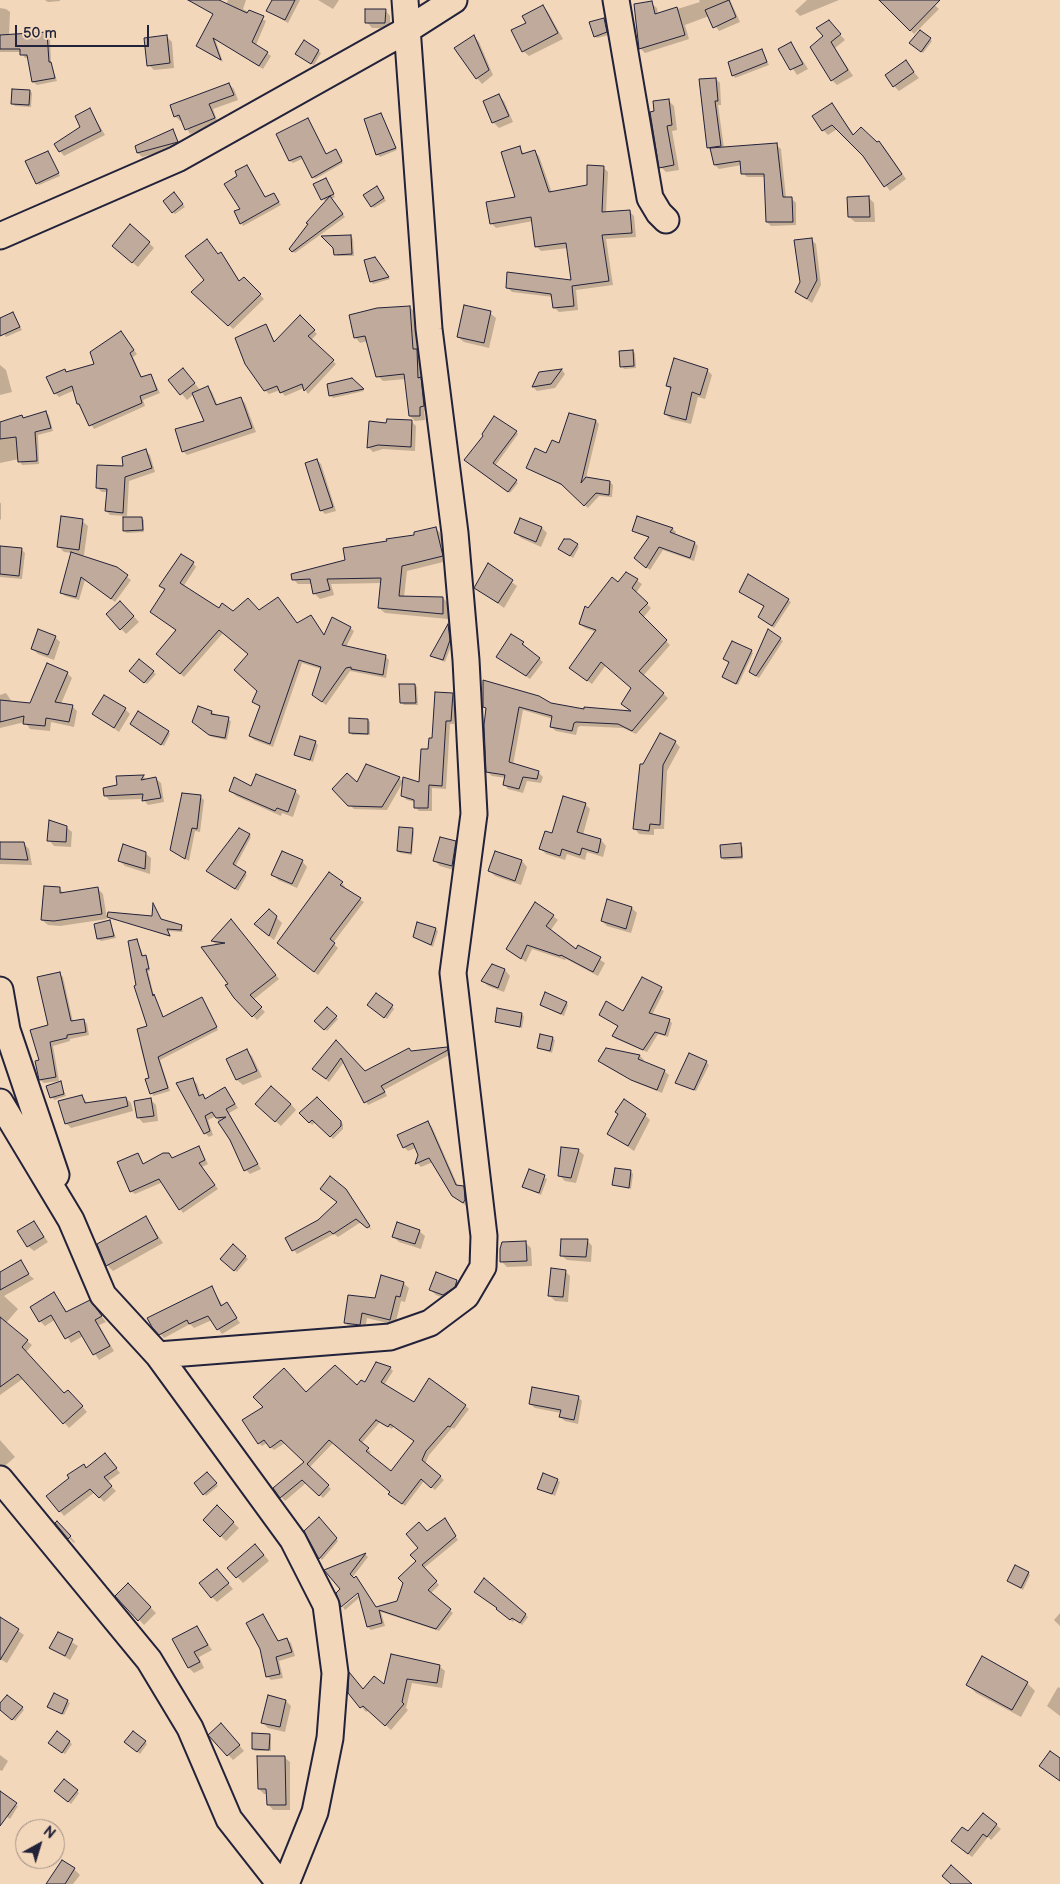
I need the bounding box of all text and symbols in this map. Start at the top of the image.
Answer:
scale bar [18,15,151,47]
text: 50 m [23,24,57,43]
north arrow [15,1819,65,1869]
text: N [40,1823,59,1843]

